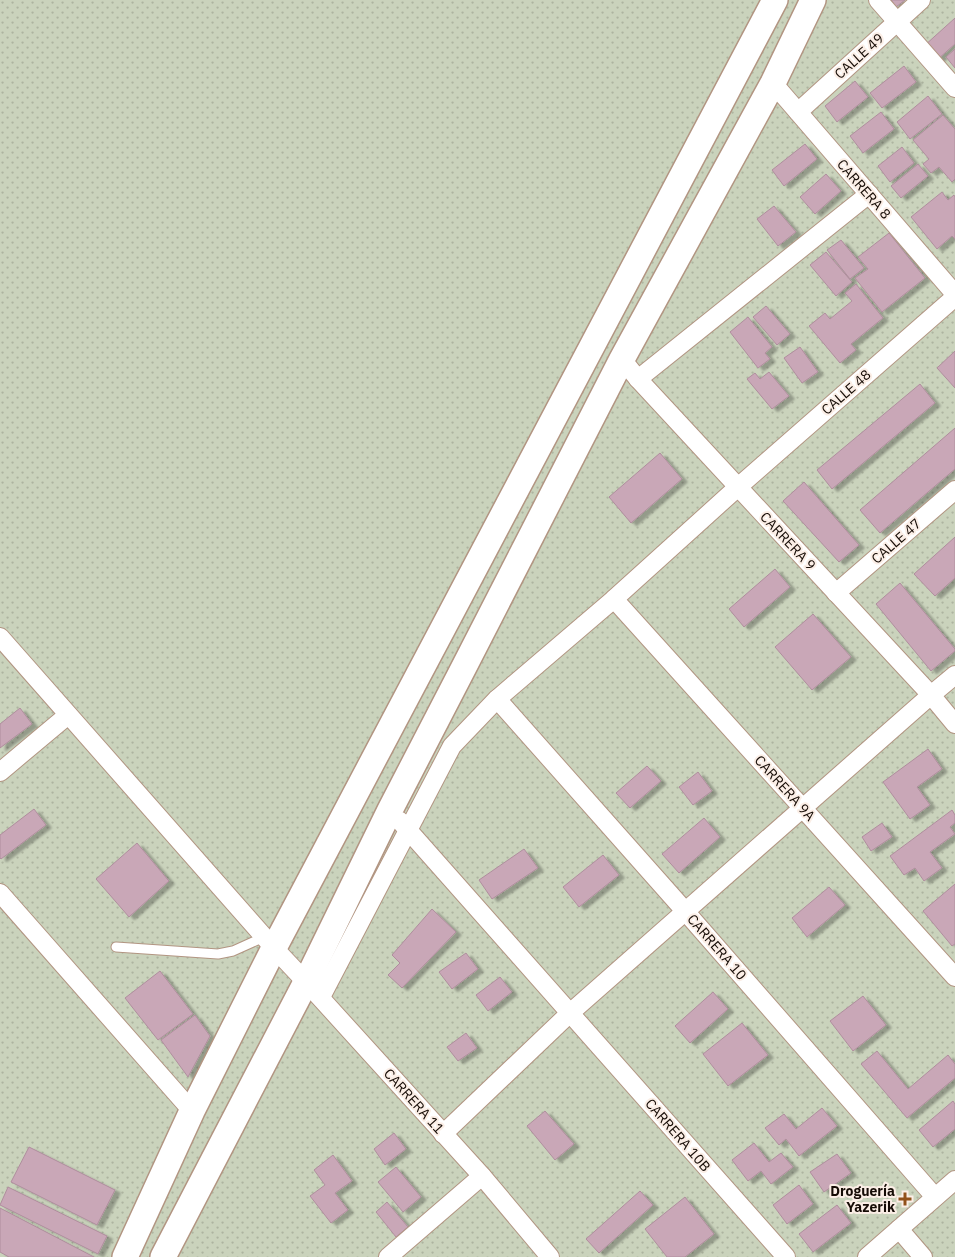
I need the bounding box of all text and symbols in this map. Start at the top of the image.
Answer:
street label: CALLE 49 [831,29,887,83]
street label: CARRERA 8 [833,155,895,223]
street label: CALLE 48 [817,366,875,418]
street label: CARRERA 9 [756,508,820,574]
street label: CALLE 47 [867,515,925,567]
street label: CARRERA 9A [751,751,819,825]
street label: CARRERA 10 [683,910,751,984]
street label: CARRERA 11 [380,1065,448,1137]
street label: CARRERA 10B [641,1095,715,1175]
place label: Droguería Yazerik [830,1182,896,1216]
marker: Droguería Yazerik [899,1193,911,1205]

